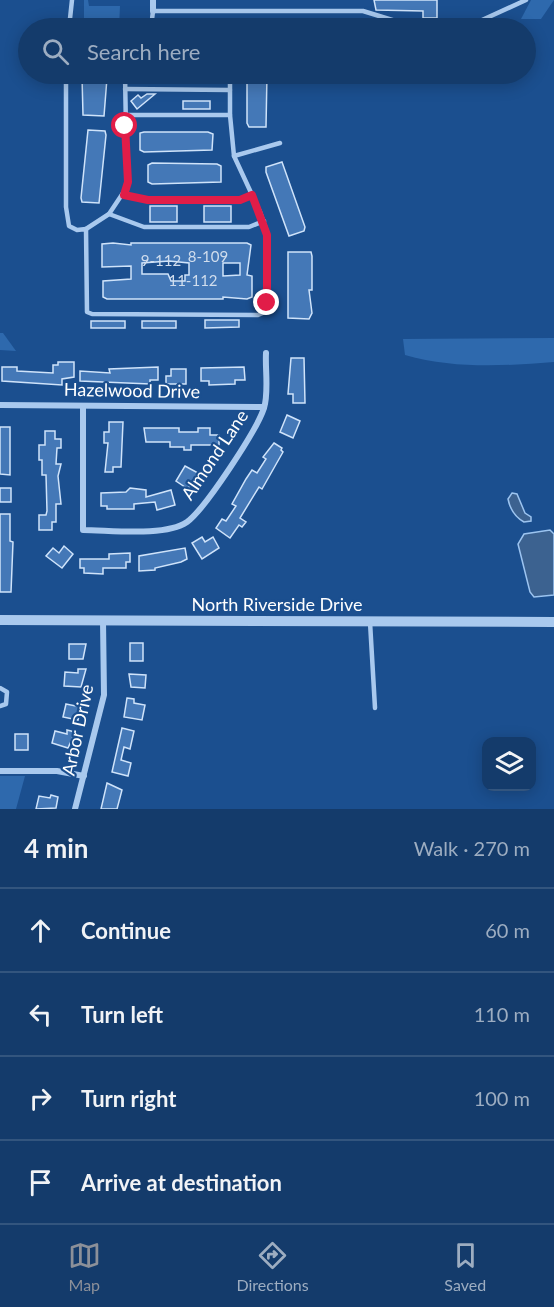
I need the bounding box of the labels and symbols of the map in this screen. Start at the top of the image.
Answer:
route start [111,112,137,138]
house number: 8-109 [188,247,228,265]
house number: 9-112 [141,251,181,269]
house number: 11-112 [168,271,218,289]
route end [253,289,279,315]
street label: Hazelwood Drive [64,378,200,402]
street label: Almond Lane [176,405,252,504]
street label: North Riverside Drive [191,593,363,615]
street label: Arbor Drive [57,682,97,777]

